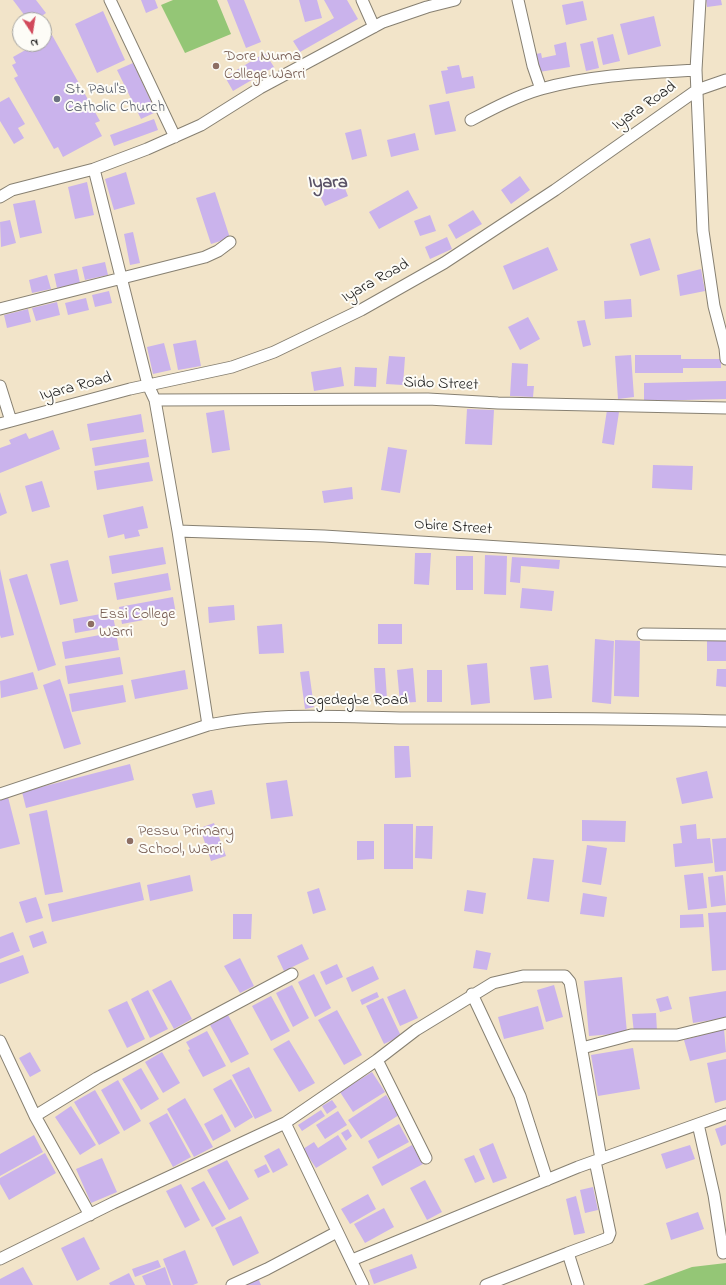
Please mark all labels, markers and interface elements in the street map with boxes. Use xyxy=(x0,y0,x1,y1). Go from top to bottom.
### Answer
north arrow xyxy=(12,12,52,52)
text: N xyxy=(29,34,40,51)
place label: Dore Numa College Warri xyxy=(224,47,305,85)
marker: Dore Numa College Warri xyxy=(211,61,221,71)
street label: Iyara Road xyxy=(609,78,681,136)
place label: St. Paul's Catholic Church xyxy=(65,80,165,118)
marker: St. Paul's Catholic Church xyxy=(52,94,62,104)
district label: Iyara xyxy=(308,173,348,195)
street label: Iyara Road xyxy=(339,256,413,308)
street label: Iyara Road xyxy=(38,369,114,407)
street label: Sido Street xyxy=(403,374,479,396)
street label: Obire Street xyxy=(413,516,493,540)
place label: Essi College Warri xyxy=(99,605,175,643)
marker: Essi College Warri xyxy=(86,619,96,629)
street label: Ogedegbe Road xyxy=(306,691,408,711)
place label: Pessu Primary School, Warri xyxy=(138,822,234,860)
marker: Pessu Primary School, Warri xyxy=(125,836,135,846)

